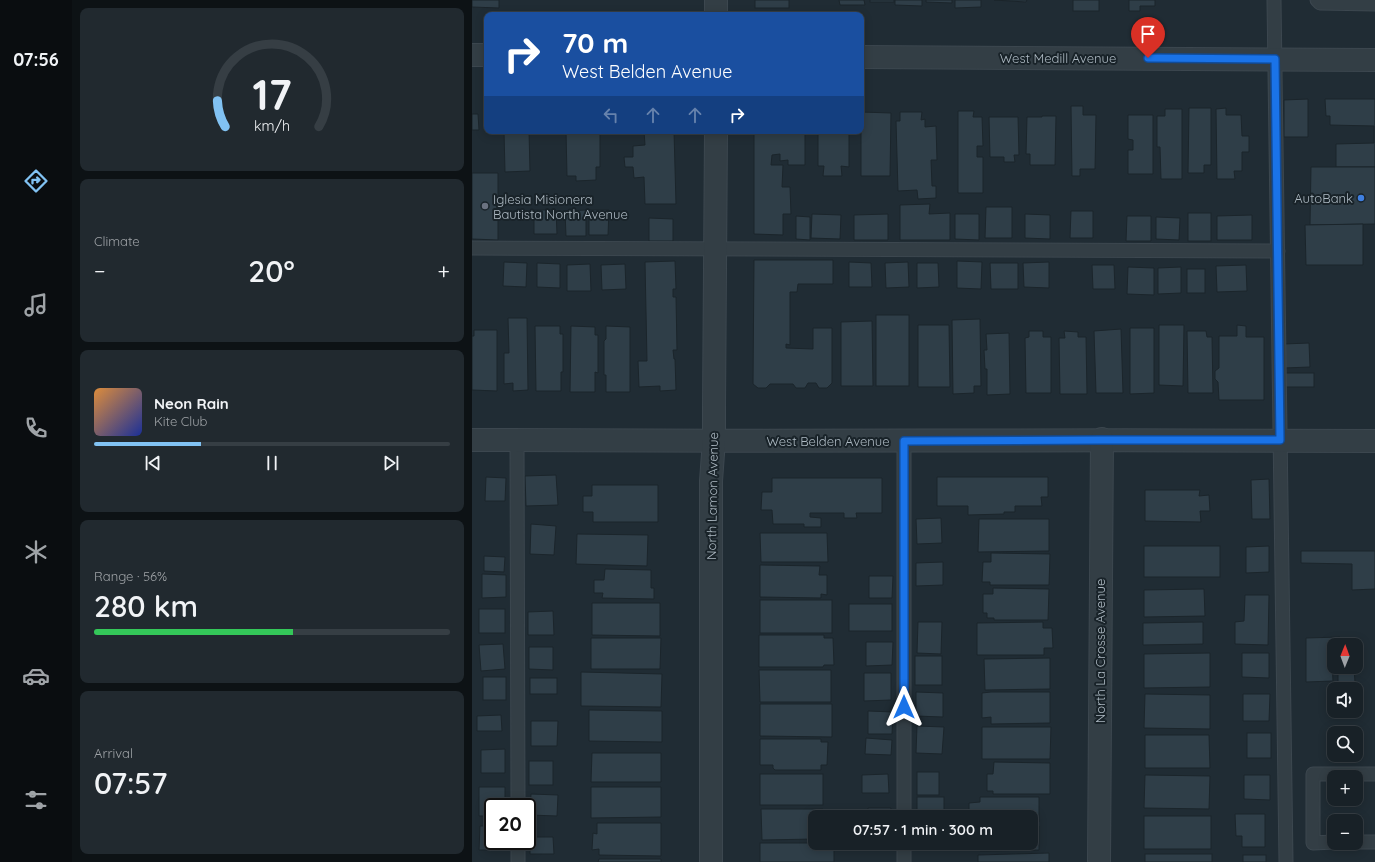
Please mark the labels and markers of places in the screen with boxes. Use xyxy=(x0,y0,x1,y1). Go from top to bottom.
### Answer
pin xyxy=(1131,17,1165,58)
place label: AutoBank xyxy=(1294,190,1353,206)
place label: Iglesia Misionera Bautista North Avenue xyxy=(493,191,628,222)
marker: AutoBank xyxy=(1356,193,1366,203)
marker: Iglesia Misionera Bautista North Avenue xyxy=(480,201,490,211)

